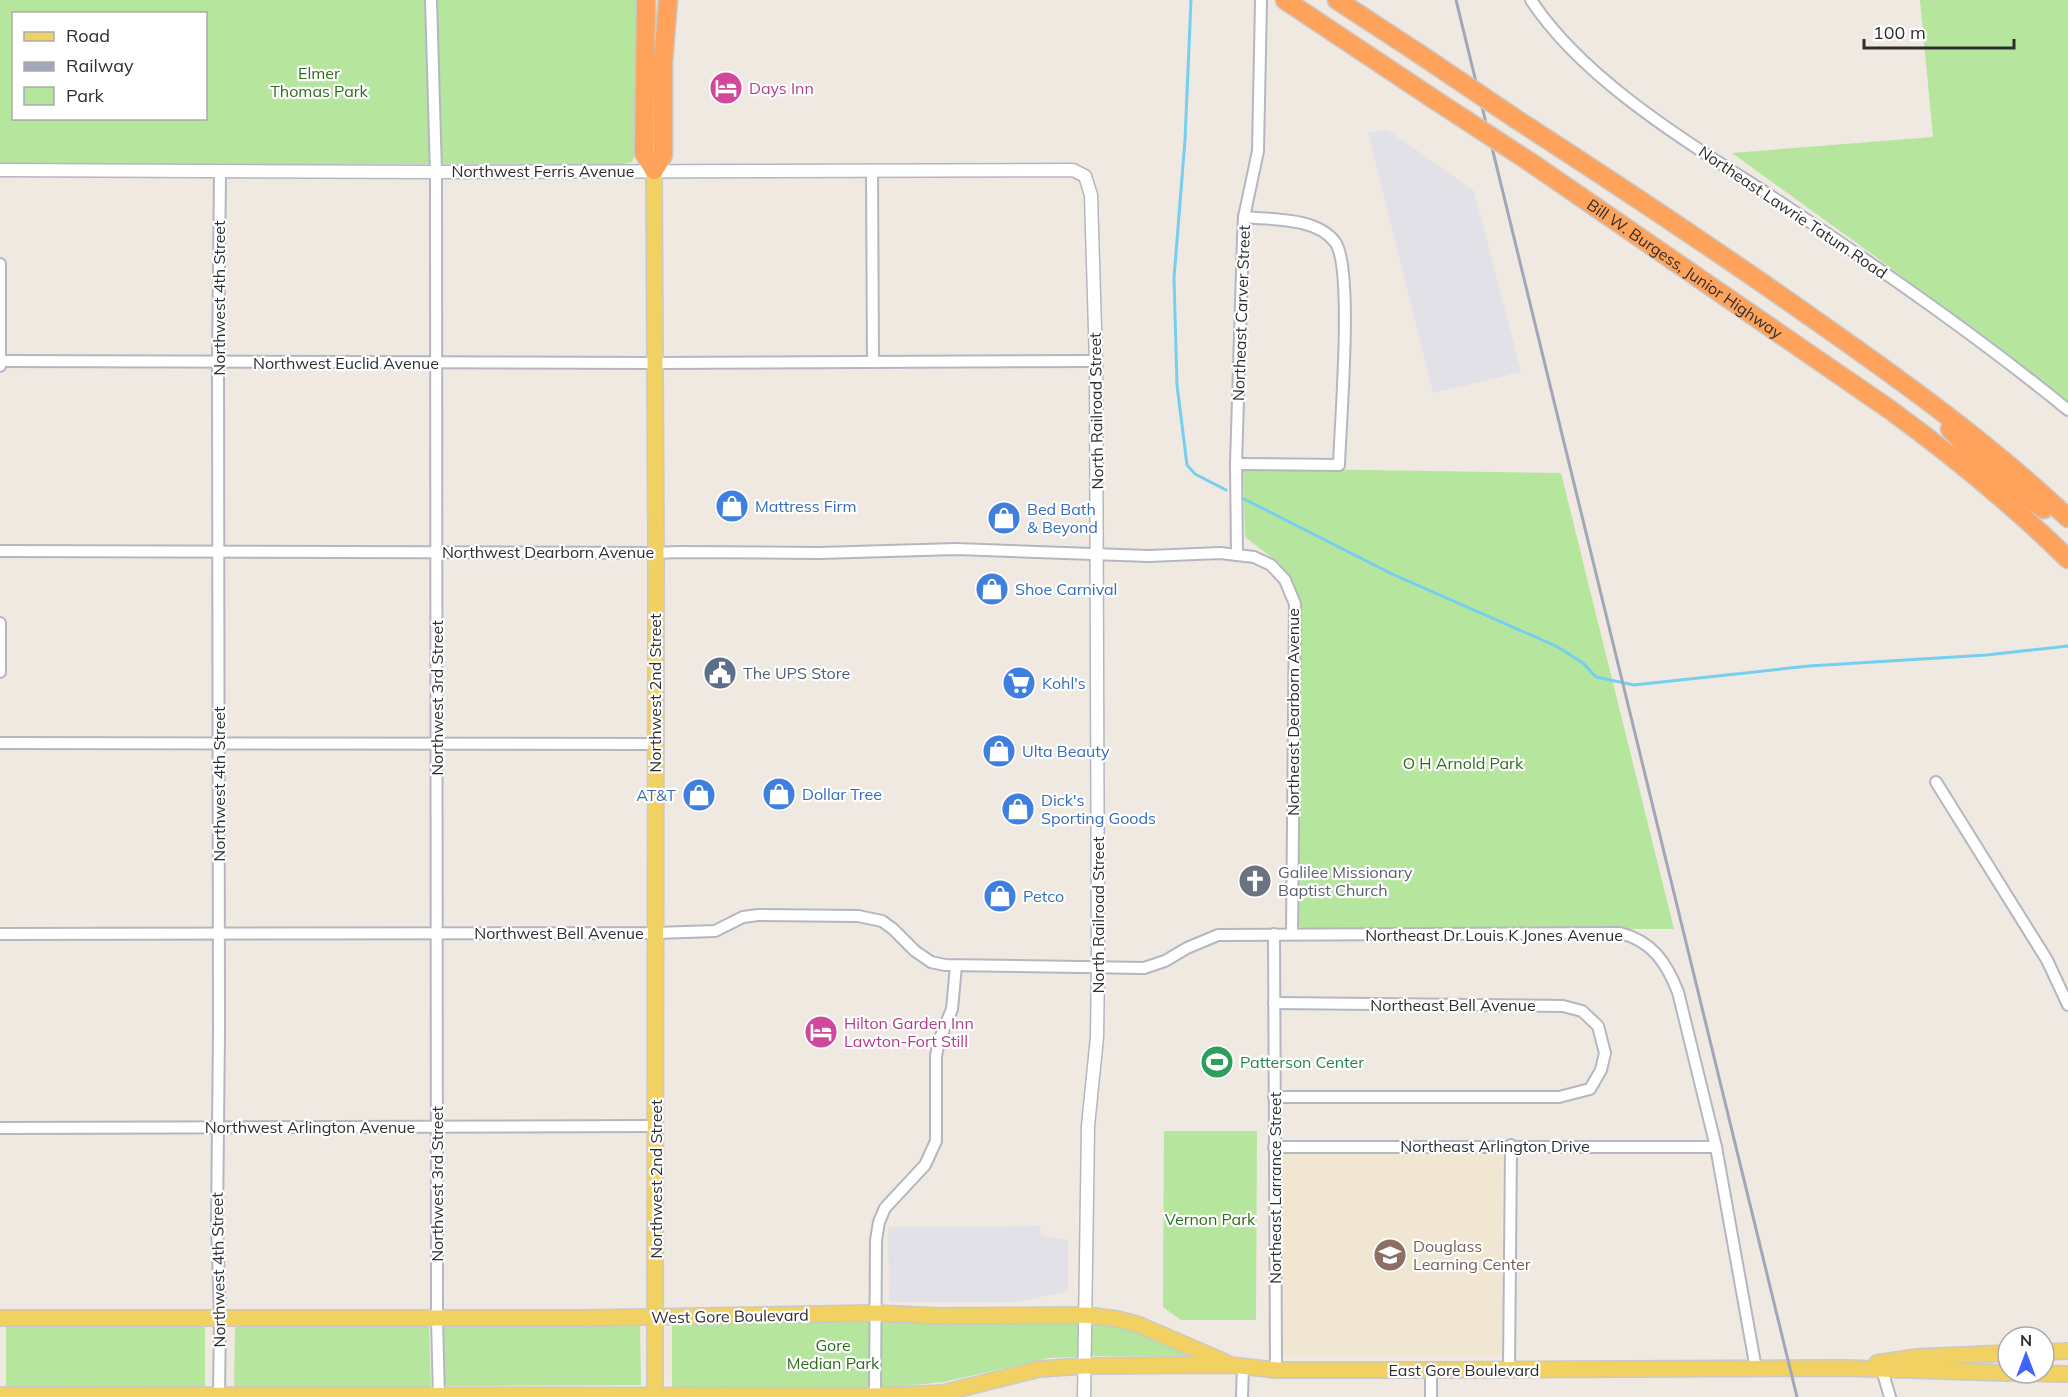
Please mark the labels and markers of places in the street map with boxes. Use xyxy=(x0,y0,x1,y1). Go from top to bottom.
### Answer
hotel icon: Days Inn xyxy=(708,70,744,106)
place label: Days Inn xyxy=(749,78,814,98)
shop icon: Mattress Firm xyxy=(714,488,750,524)
place label: Mattress Firm xyxy=(755,496,856,516)
place label: Bed Bath & Beyond xyxy=(1027,499,1098,537)
shop icon: Bed Bath & Beyond xyxy=(986,500,1022,536)
shop icon: Shoe Carnival xyxy=(974,571,1010,607)
place label: Shoe Carnival xyxy=(1015,579,1117,599)
public building icon: The UPS Store xyxy=(702,655,738,691)
place label: The UPS Store xyxy=(743,663,850,683)
supermarket icon: Kohl's xyxy=(1001,665,1037,701)
place label: Kohl's xyxy=(1042,673,1086,693)
shop icon: Ulta Beauty xyxy=(981,733,1017,769)
place label: Ulta Beauty xyxy=(1022,741,1110,761)
shop icon: Dollar Tree xyxy=(761,776,797,812)
shop icon: AT&T xyxy=(681,777,717,813)
place label: Dollar Tree xyxy=(802,784,882,804)
place label: AT&T xyxy=(636,785,676,805)
place label: Dick's Sporting Goods xyxy=(1041,790,1156,828)
shop icon: Dick's Sporting Goods xyxy=(1000,791,1036,827)
place label: Galilee Missionary Baptist Church xyxy=(1278,862,1413,900)
church icon: Galilee Missionary Baptist Church xyxy=(1237,863,1273,899)
shop icon: Petco xyxy=(982,878,1018,914)
place label: Petco xyxy=(1023,886,1064,906)
place label: Hilton Garden Inn Lawton-Fort Still xyxy=(844,1013,974,1051)
hotel icon: Hilton Garden Inn Lawton-Fort Still xyxy=(803,1014,839,1050)
sports icon: Patterson Center xyxy=(1199,1044,1235,1080)
place label: Patterson Center xyxy=(1240,1052,1364,1072)
place label: Douglass Learning Center xyxy=(1413,1236,1531,1274)
school or university icon: Douglass Learning Center xyxy=(1372,1237,1408,1273)

